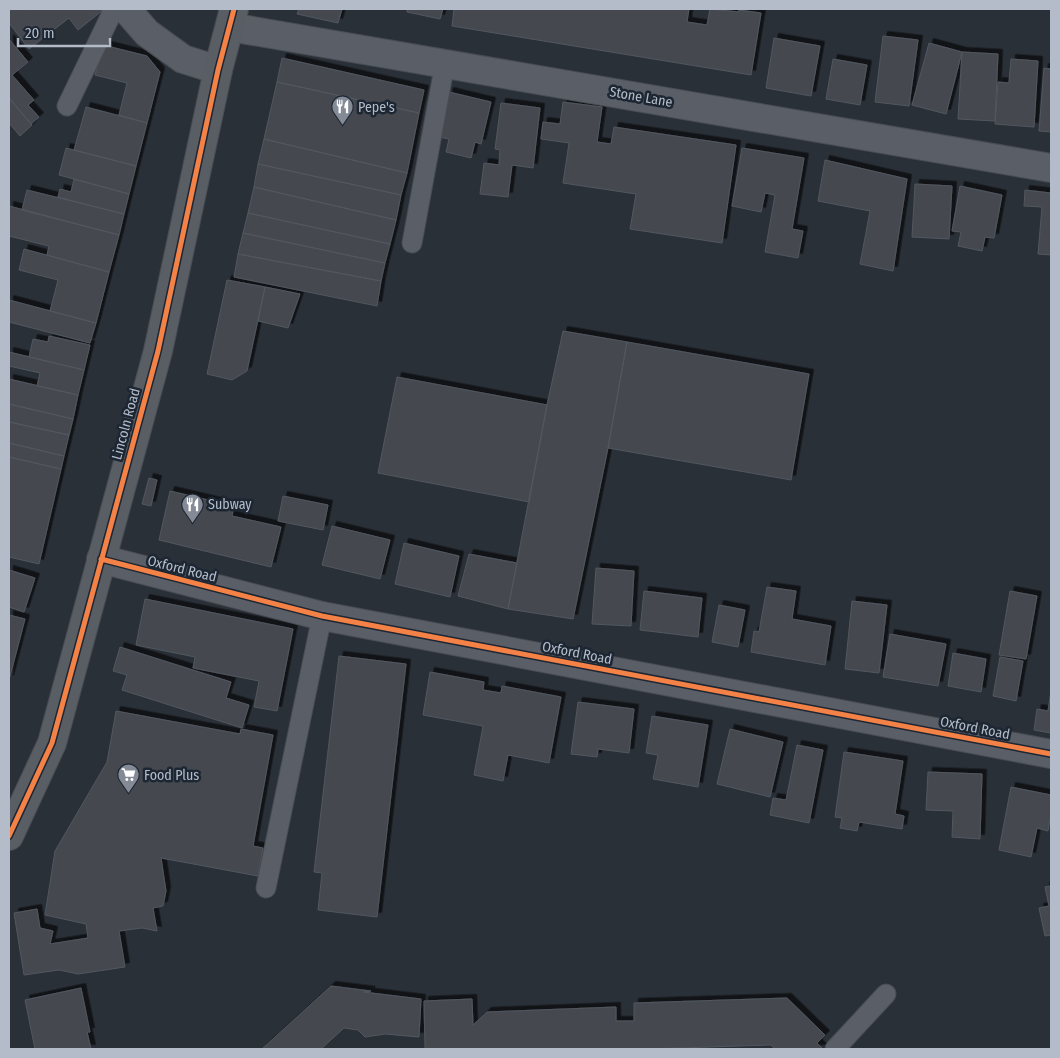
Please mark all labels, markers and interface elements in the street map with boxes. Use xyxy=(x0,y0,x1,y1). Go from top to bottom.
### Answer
scale bar xyxy=(18,15,110,47)
text: 20 m xyxy=(25,24,55,42)
street label: Stone Lane xyxy=(608,83,674,111)
restaurant icon: Pepe's xyxy=(330,95,354,126)
place label: Pepe's xyxy=(358,99,395,116)
street label: Lincoln Road xyxy=(108,386,144,462)
restaurant icon: Subway xyxy=(180,492,204,523)
place label: Subway xyxy=(208,496,252,513)
street label: Oxford Road xyxy=(146,552,218,586)
street label: Oxford Road xyxy=(541,638,613,668)
street label: Oxford Road xyxy=(939,713,1011,743)
supermarket icon: Food Plus xyxy=(116,763,140,794)
place label: Food Plus xyxy=(144,767,199,784)

